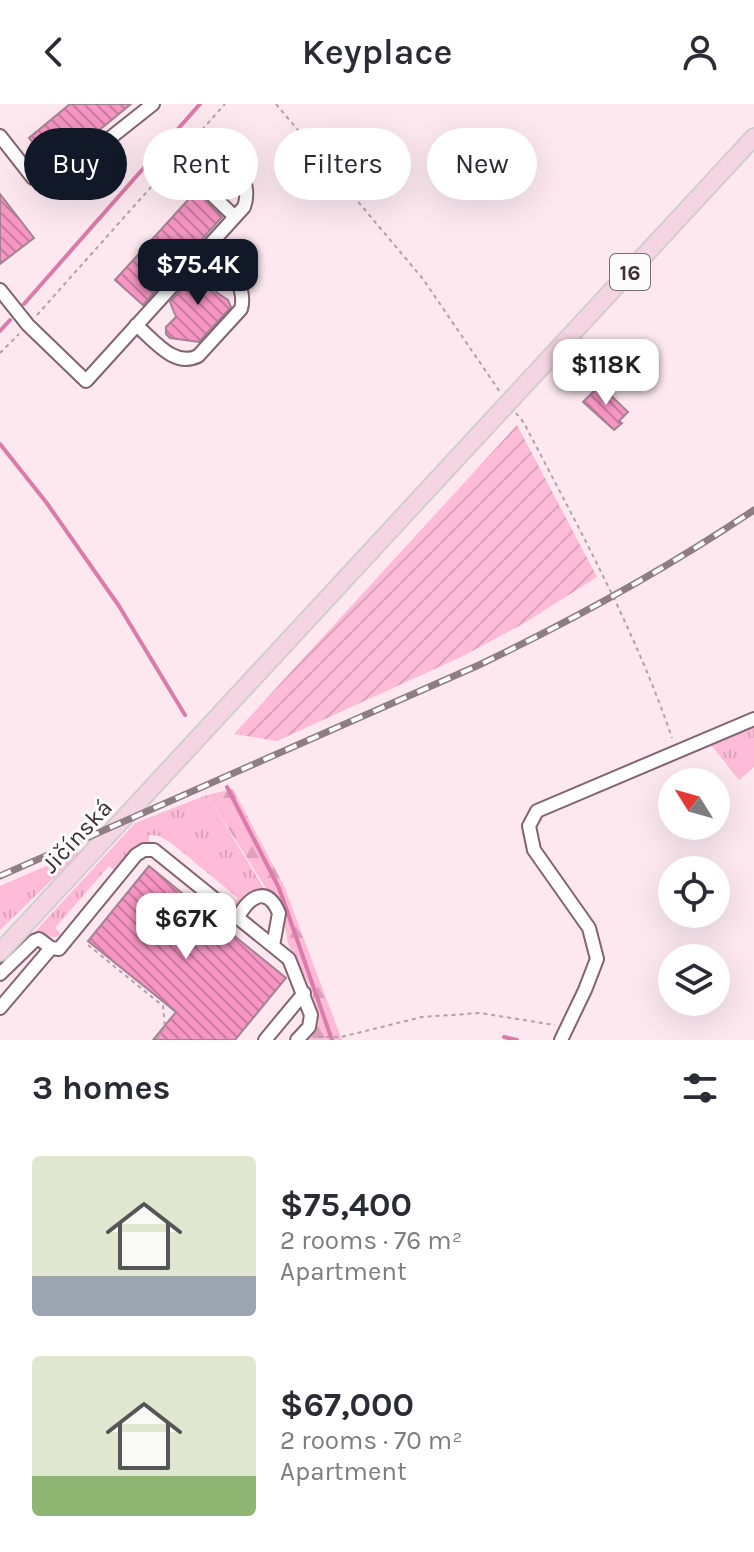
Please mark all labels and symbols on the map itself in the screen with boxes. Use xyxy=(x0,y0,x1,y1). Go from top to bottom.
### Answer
pin: $75.4K xyxy=(133,239,263,307)
road number: 16 xyxy=(610,254,650,290)
pin: $118K xyxy=(550,339,662,407)
north arrow xyxy=(658,768,730,840)
street label: Jičínská xyxy=(36,793,118,879)
pin: $67K xyxy=(139,893,233,961)

